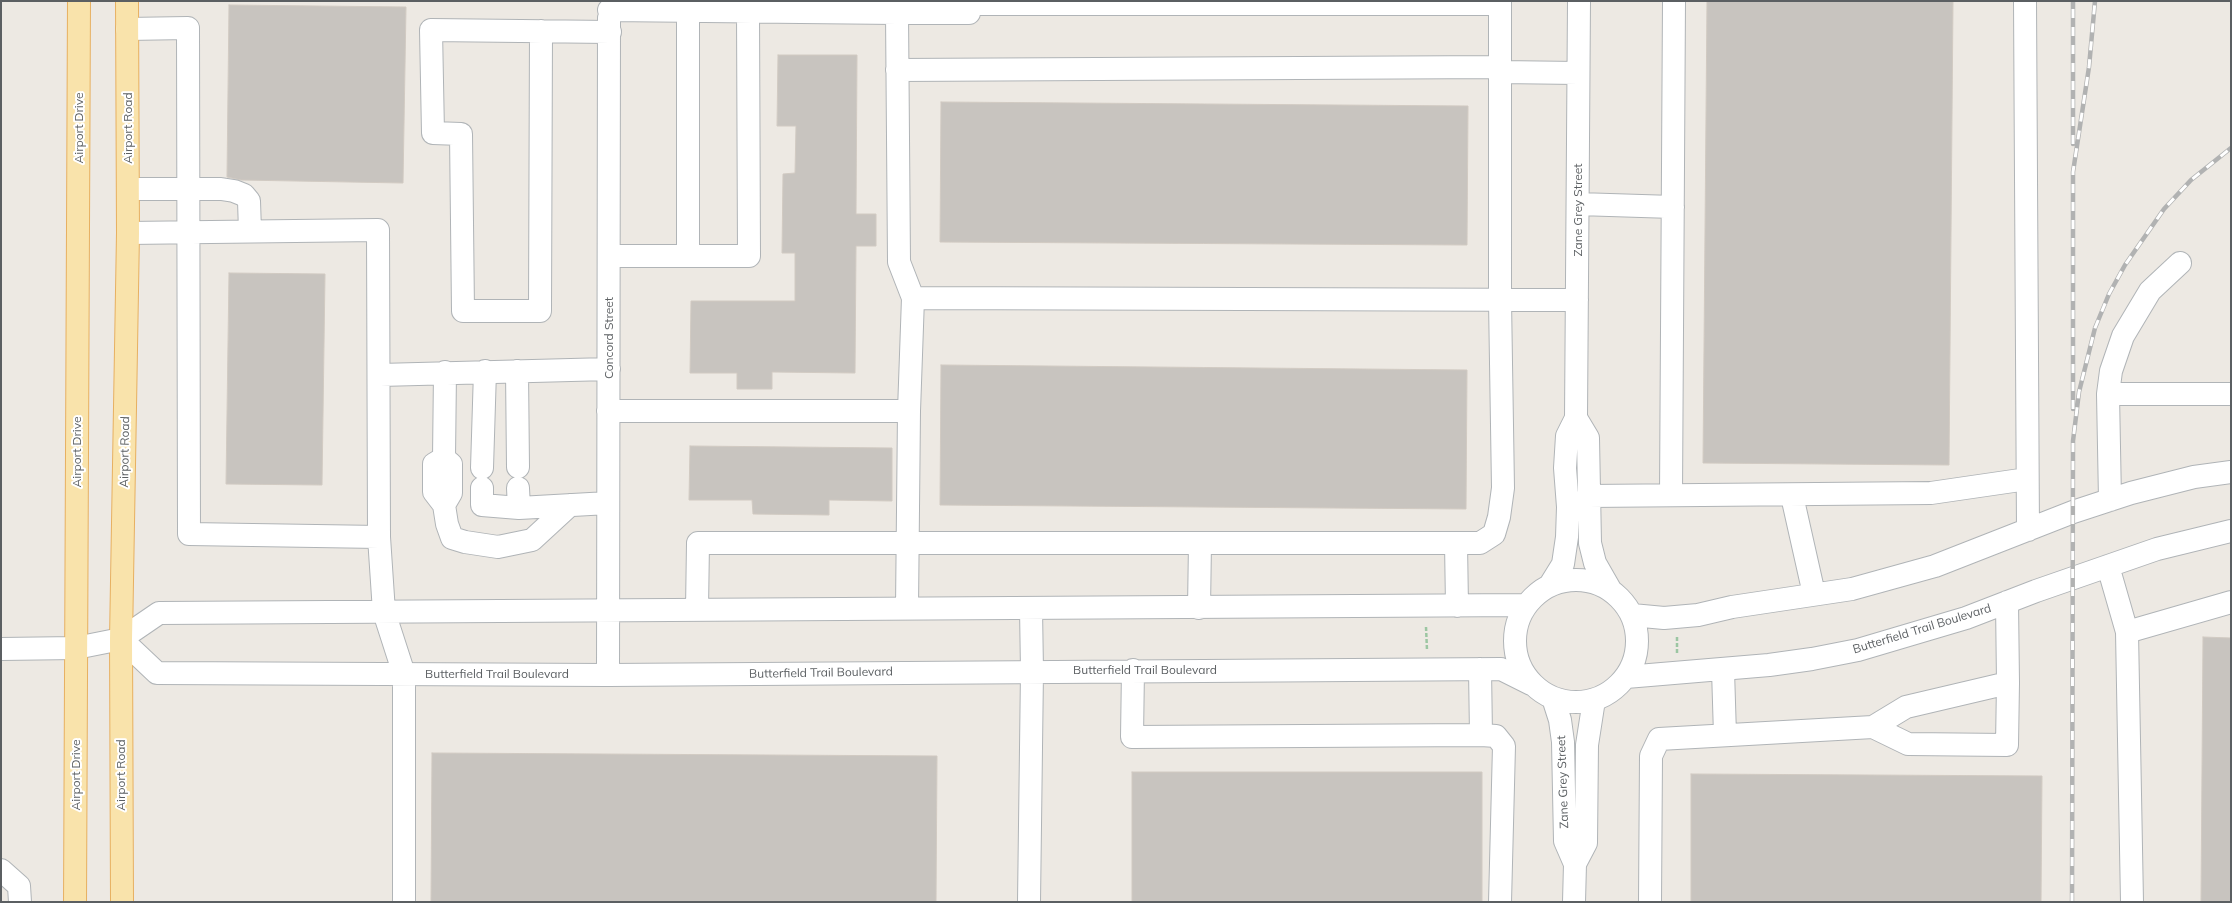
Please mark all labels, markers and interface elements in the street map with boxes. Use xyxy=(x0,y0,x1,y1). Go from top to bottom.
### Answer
street label: Airport Drive xyxy=(72,92,86,164)
street label: Airport Road xyxy=(121,92,135,164)
street label: Zane Grey Street xyxy=(1571,163,1585,257)
street label: Concord Street xyxy=(602,297,616,379)
street label: Airport Drive xyxy=(70,416,84,488)
street label: Airport Road xyxy=(117,416,133,488)
street label: Butterfield Trail Boulevard xyxy=(1851,601,1993,657)
street label: Butterfield Trail Boulevard xyxy=(1073,663,1217,677)
street label: Butterfield Trail Boulevard xyxy=(749,665,893,681)
street label: Butterfield Trail Boulevard xyxy=(425,667,569,681)
street label: Zane Grey Street xyxy=(1554,735,1572,829)
street label: Airport Drive xyxy=(69,739,83,811)
street label: Airport Road xyxy=(114,739,128,811)

